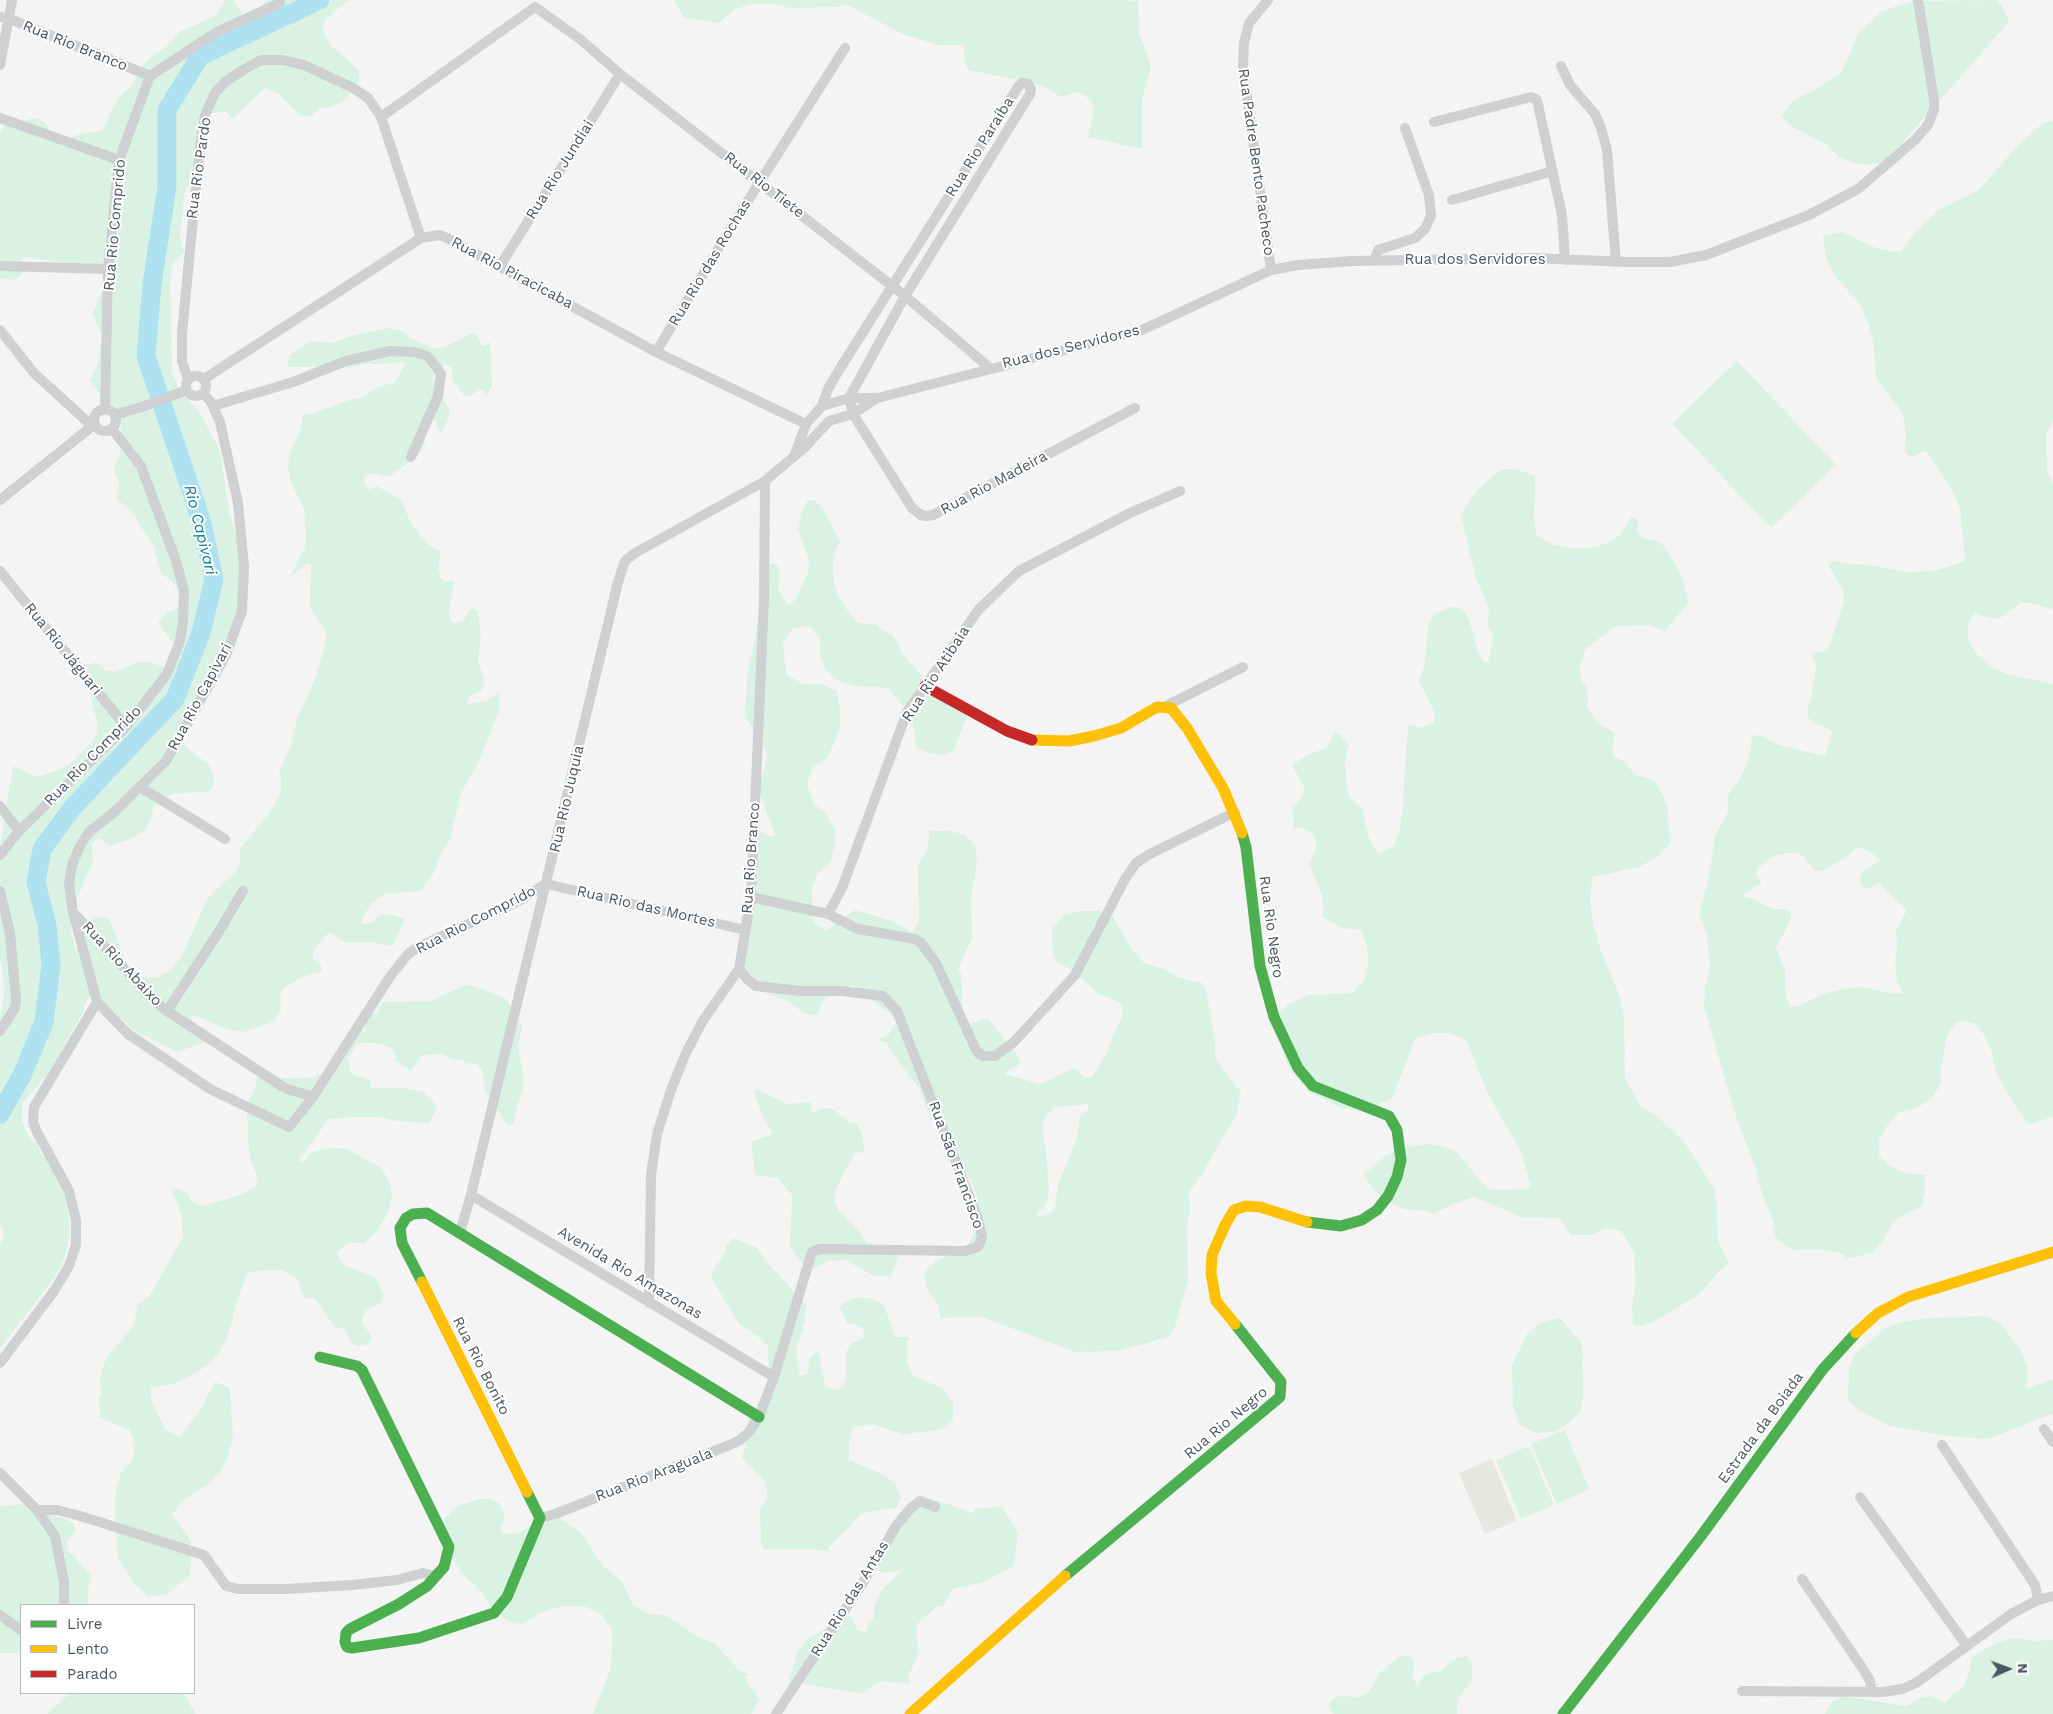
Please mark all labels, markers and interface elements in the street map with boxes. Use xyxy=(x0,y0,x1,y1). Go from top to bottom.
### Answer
street label: Rua Rio Branco xyxy=(20,17,130,75)
street label: Rua Padre Bento Pacheco xyxy=(1234,67,1278,257)
street label: Rua Rio Paraíba xyxy=(942,94,1018,200)
street label: Rua Rio Pardo xyxy=(183,116,215,220)
street label: Rua Rio Jundiai xyxy=(522,117,598,223)
street label: Rua Rio Tiete xyxy=(720,148,808,222)
street label: Rua Rio Comprido xyxy=(100,158,130,292)
street label: Rua Rio das Rochas xyxy=(665,196,755,330)
street label: Rua Rio Piracicaba xyxy=(448,233,576,313)
street label: Rua dos Servidores xyxy=(1404,251,1546,269)
street label: Rua dos Servidores xyxy=(1000,321,1142,373)
street label: Rua Rio Madeira xyxy=(938,447,1050,519)
water label: Rio Capivari xyxy=(180,483,220,577)
street label: Rua Rio Jáguari xyxy=(20,599,106,699)
street label: Rua Rio Atibaia xyxy=(898,623,974,725)
street label: Rua Rio Capivari xyxy=(164,640,236,754)
street label: Rua Rio Comprido xyxy=(41,702,145,810)
street label: Rua Rio Juquia xyxy=(546,744,588,854)
street label: Rua Rio Branco xyxy=(738,802,764,914)
street label: Rua Rio Negro xyxy=(1255,875,1287,979)
street label: Rua Rio Comprido xyxy=(413,882,539,958)
street label: Rua Rio das Mortes xyxy=(575,882,717,932)
street label: Rua Rio Abaixo xyxy=(78,918,166,1010)
street label: Rua São Francisco xyxy=(925,1099,987,1231)
street label: Avenida Rio Amazonas xyxy=(554,1223,706,1323)
street label: Rua Rio Bonito xyxy=(448,1314,514,1418)
street label: Estrada da Boiada xyxy=(1715,1369,1807,1487)
street label: Rua Rio Negro xyxy=(1181,1383,1271,1463)
street label: Rua Rio Araguala xyxy=(593,1444,715,1506)
street label: Rua Rio das Antas xyxy=(807,1538,893,1660)
legend xyxy=(20,1604,195,1694)
text: Livre xyxy=(67,1615,102,1633)
text: Lento xyxy=(67,1640,109,1658)
north arrow xyxy=(1983,1644,2033,1694)
text: N xyxy=(2015,1663,2031,1674)
text: Parado xyxy=(67,1665,117,1683)

